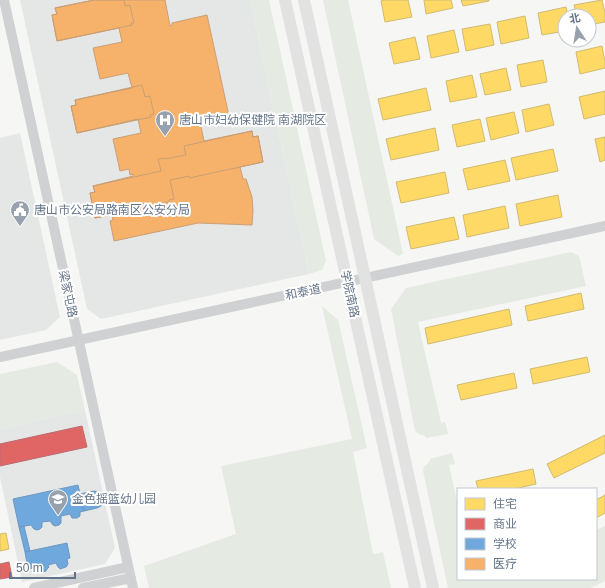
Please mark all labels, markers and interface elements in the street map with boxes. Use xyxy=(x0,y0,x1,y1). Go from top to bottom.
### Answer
north arrow xyxy=(557,8,597,48)
text: 北 xyxy=(568,11,582,25)
hospital icon: 唐山市妇幼保健院 南湖院区 xyxy=(154,109,176,137)
place label: 唐山市妇幼保健院 南湖院区 xyxy=(179,113,326,127)
public building icon: 唐山市公安局路南区公安分局 xyxy=(9,199,31,227)
place label: 唐山市公安局路南区公安分局 xyxy=(34,203,190,217)
street label: 梁家屯路 xyxy=(56,269,80,319)
street label: 学院南路 xyxy=(338,269,362,319)
street label: 和泰道 xyxy=(284,281,322,303)
school or university icon: 金色摇篮幼儿园 xyxy=(47,488,69,516)
legend xyxy=(457,488,597,580)
place label: 金色摇篮幼儿园 xyxy=(72,492,156,506)
text: 住宅 xyxy=(493,497,517,511)
text: 商业 xyxy=(493,517,517,531)
text: 学校 xyxy=(493,537,517,551)
scale bar xyxy=(10,554,75,580)
text: 医疗 xyxy=(493,557,517,571)
text: 50 m xyxy=(16,561,43,575)

